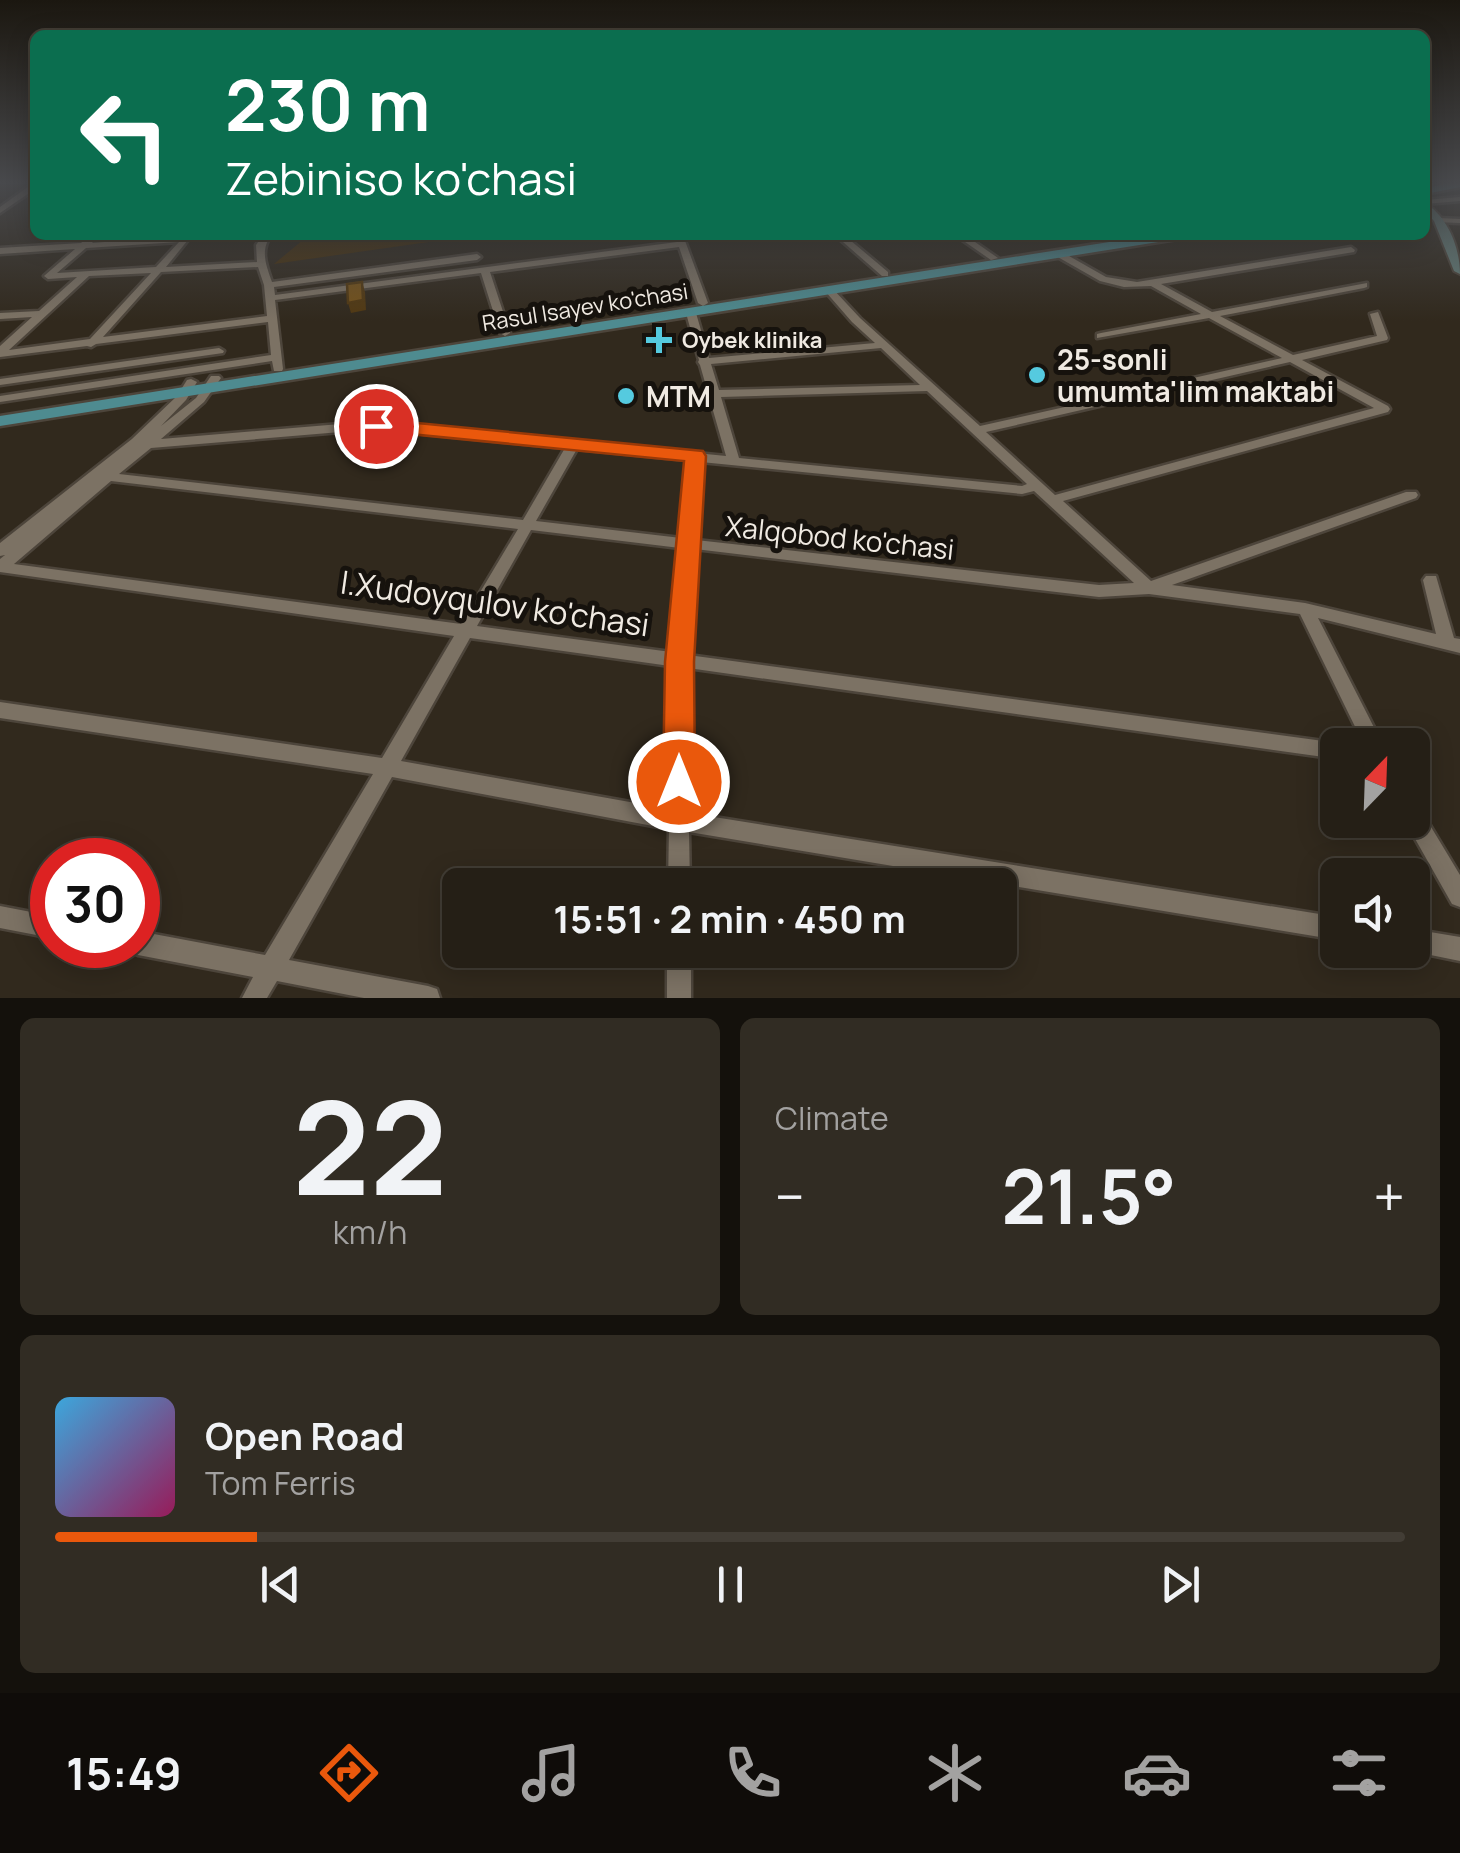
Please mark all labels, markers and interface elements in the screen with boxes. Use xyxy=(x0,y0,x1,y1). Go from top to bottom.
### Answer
text: 230 m xyxy=(225,56,430,152)
icon: left xyxy=(60,70,190,200)
text: Zebiniso ko'chasi xyxy=(225,147,577,209)
street label: Rasul Isayev ko'chasi xyxy=(480,276,690,338)
place label: Oybek klinika xyxy=(682,325,822,355)
marker: Oybek klinika xyxy=(646,327,672,353)
place label: 25-sonli umumta'lim maktabi xyxy=(1057,340,1334,410)
marker: 25-sonli umumta'lim maktabi xyxy=(1026,364,1048,386)
place label: MTM xyxy=(646,377,711,415)
pin xyxy=(334,384,419,469)
marker: MTM xyxy=(615,385,637,407)
icon: arrive xyxy=(349,399,404,454)
street label: Xalqobod ko'chasi xyxy=(724,506,956,568)
street label: I.Xudoyqulov ko'chasi xyxy=(338,560,652,646)
north arrow xyxy=(1320,728,1430,838)
map controls xyxy=(1320,728,1430,968)
position arrow xyxy=(627,730,731,834)
speed limit sign: 30 xyxy=(30,838,160,968)
button: sound xyxy=(1320,858,1430,968)
text: 15:51 · 2 min · 450 m xyxy=(553,892,906,944)
text: 22 xyxy=(293,1056,447,1234)
text: Climate xyxy=(775,1096,889,1140)
text: 21.5° xyxy=(1002,1144,1176,1247)
text: − xyxy=(775,1158,805,1234)
text: + xyxy=(1373,1158,1405,1234)
text: km/h xyxy=(333,1210,407,1254)
text: Open Road xyxy=(205,1409,404,1461)
text: Tom Ferris xyxy=(205,1461,356,1505)
icon: previous xyxy=(253,1557,308,1612)
icon: pause xyxy=(703,1557,758,1612)
icon: next xyxy=(1153,1557,1208,1612)
icon: directions xyxy=(314,1738,384,1808)
icon: music xyxy=(516,1738,586,1808)
icon: phone xyxy=(718,1738,788,1808)
icon: climate xyxy=(920,1738,990,1808)
icon: car xyxy=(1122,1738,1192,1808)
icon: filters xyxy=(1324,1738,1394,1808)
text: 15:49 xyxy=(66,1742,182,1804)

